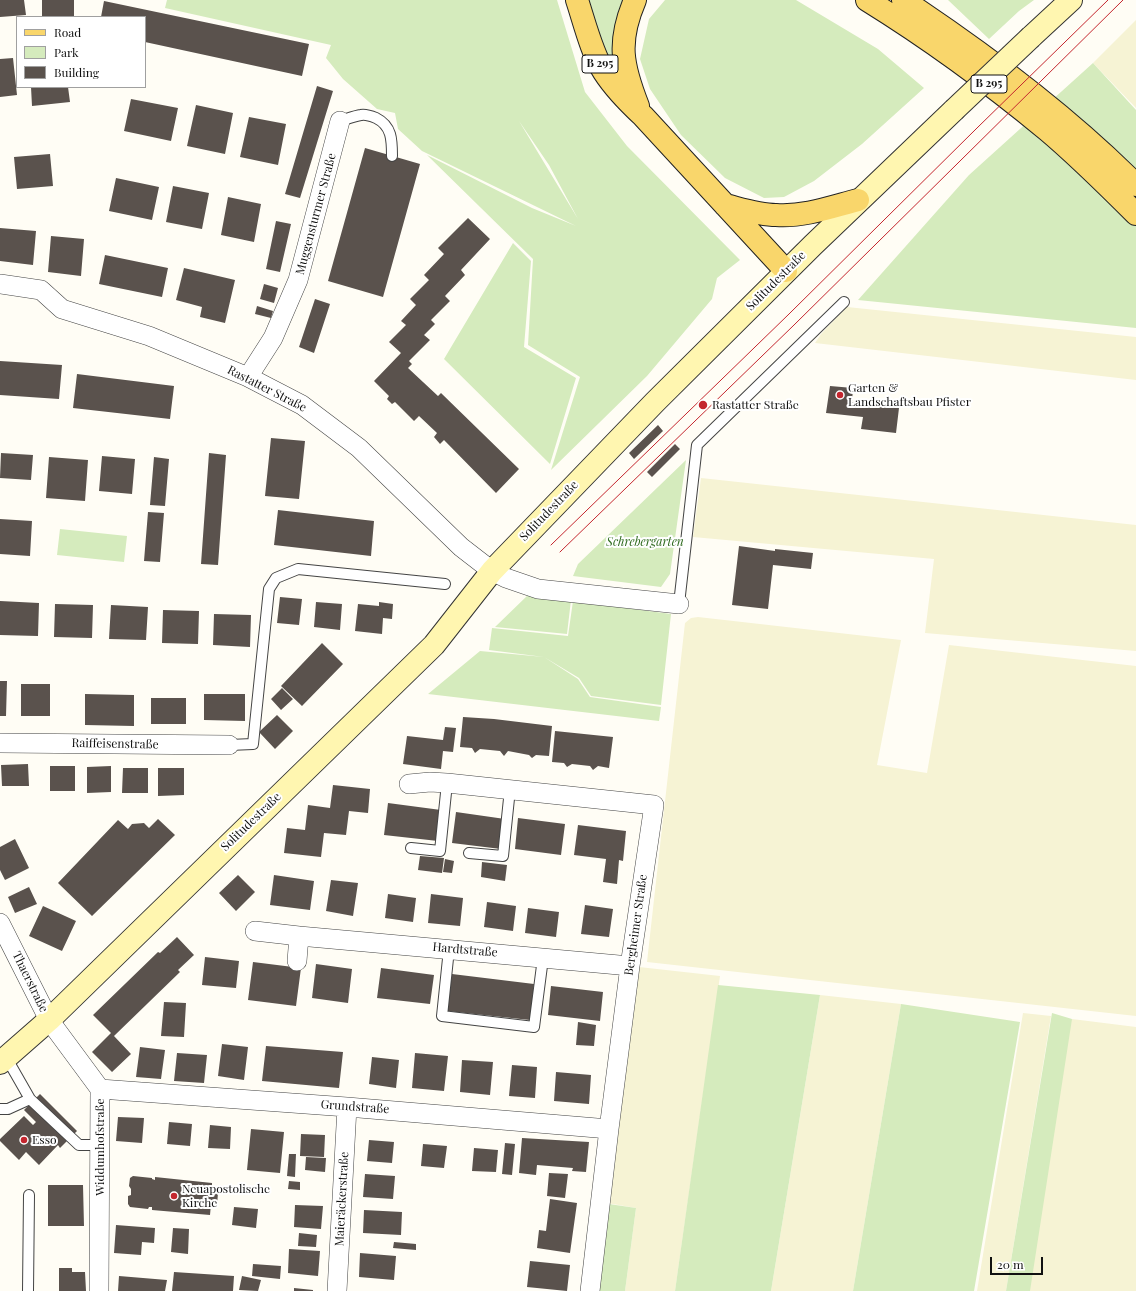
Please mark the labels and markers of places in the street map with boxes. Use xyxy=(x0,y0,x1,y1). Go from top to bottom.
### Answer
place label: Garten & Landschaftsbau Pfister xyxy=(848,381,971,409)
marker: Garten & Landschaftsbau Pfister xyxy=(835,390,845,400)
place label: Rastatter Straße xyxy=(712,398,799,412)
marker: Rastatter Straße xyxy=(697,399,709,411)
place label: Esso xyxy=(32,1133,57,1147)
marker: Esso xyxy=(19,1135,29,1145)
place label: Neuapostolische Kirche xyxy=(182,1182,270,1210)
marker: Neuapostolische Kirche xyxy=(169,1191,179,1201)

